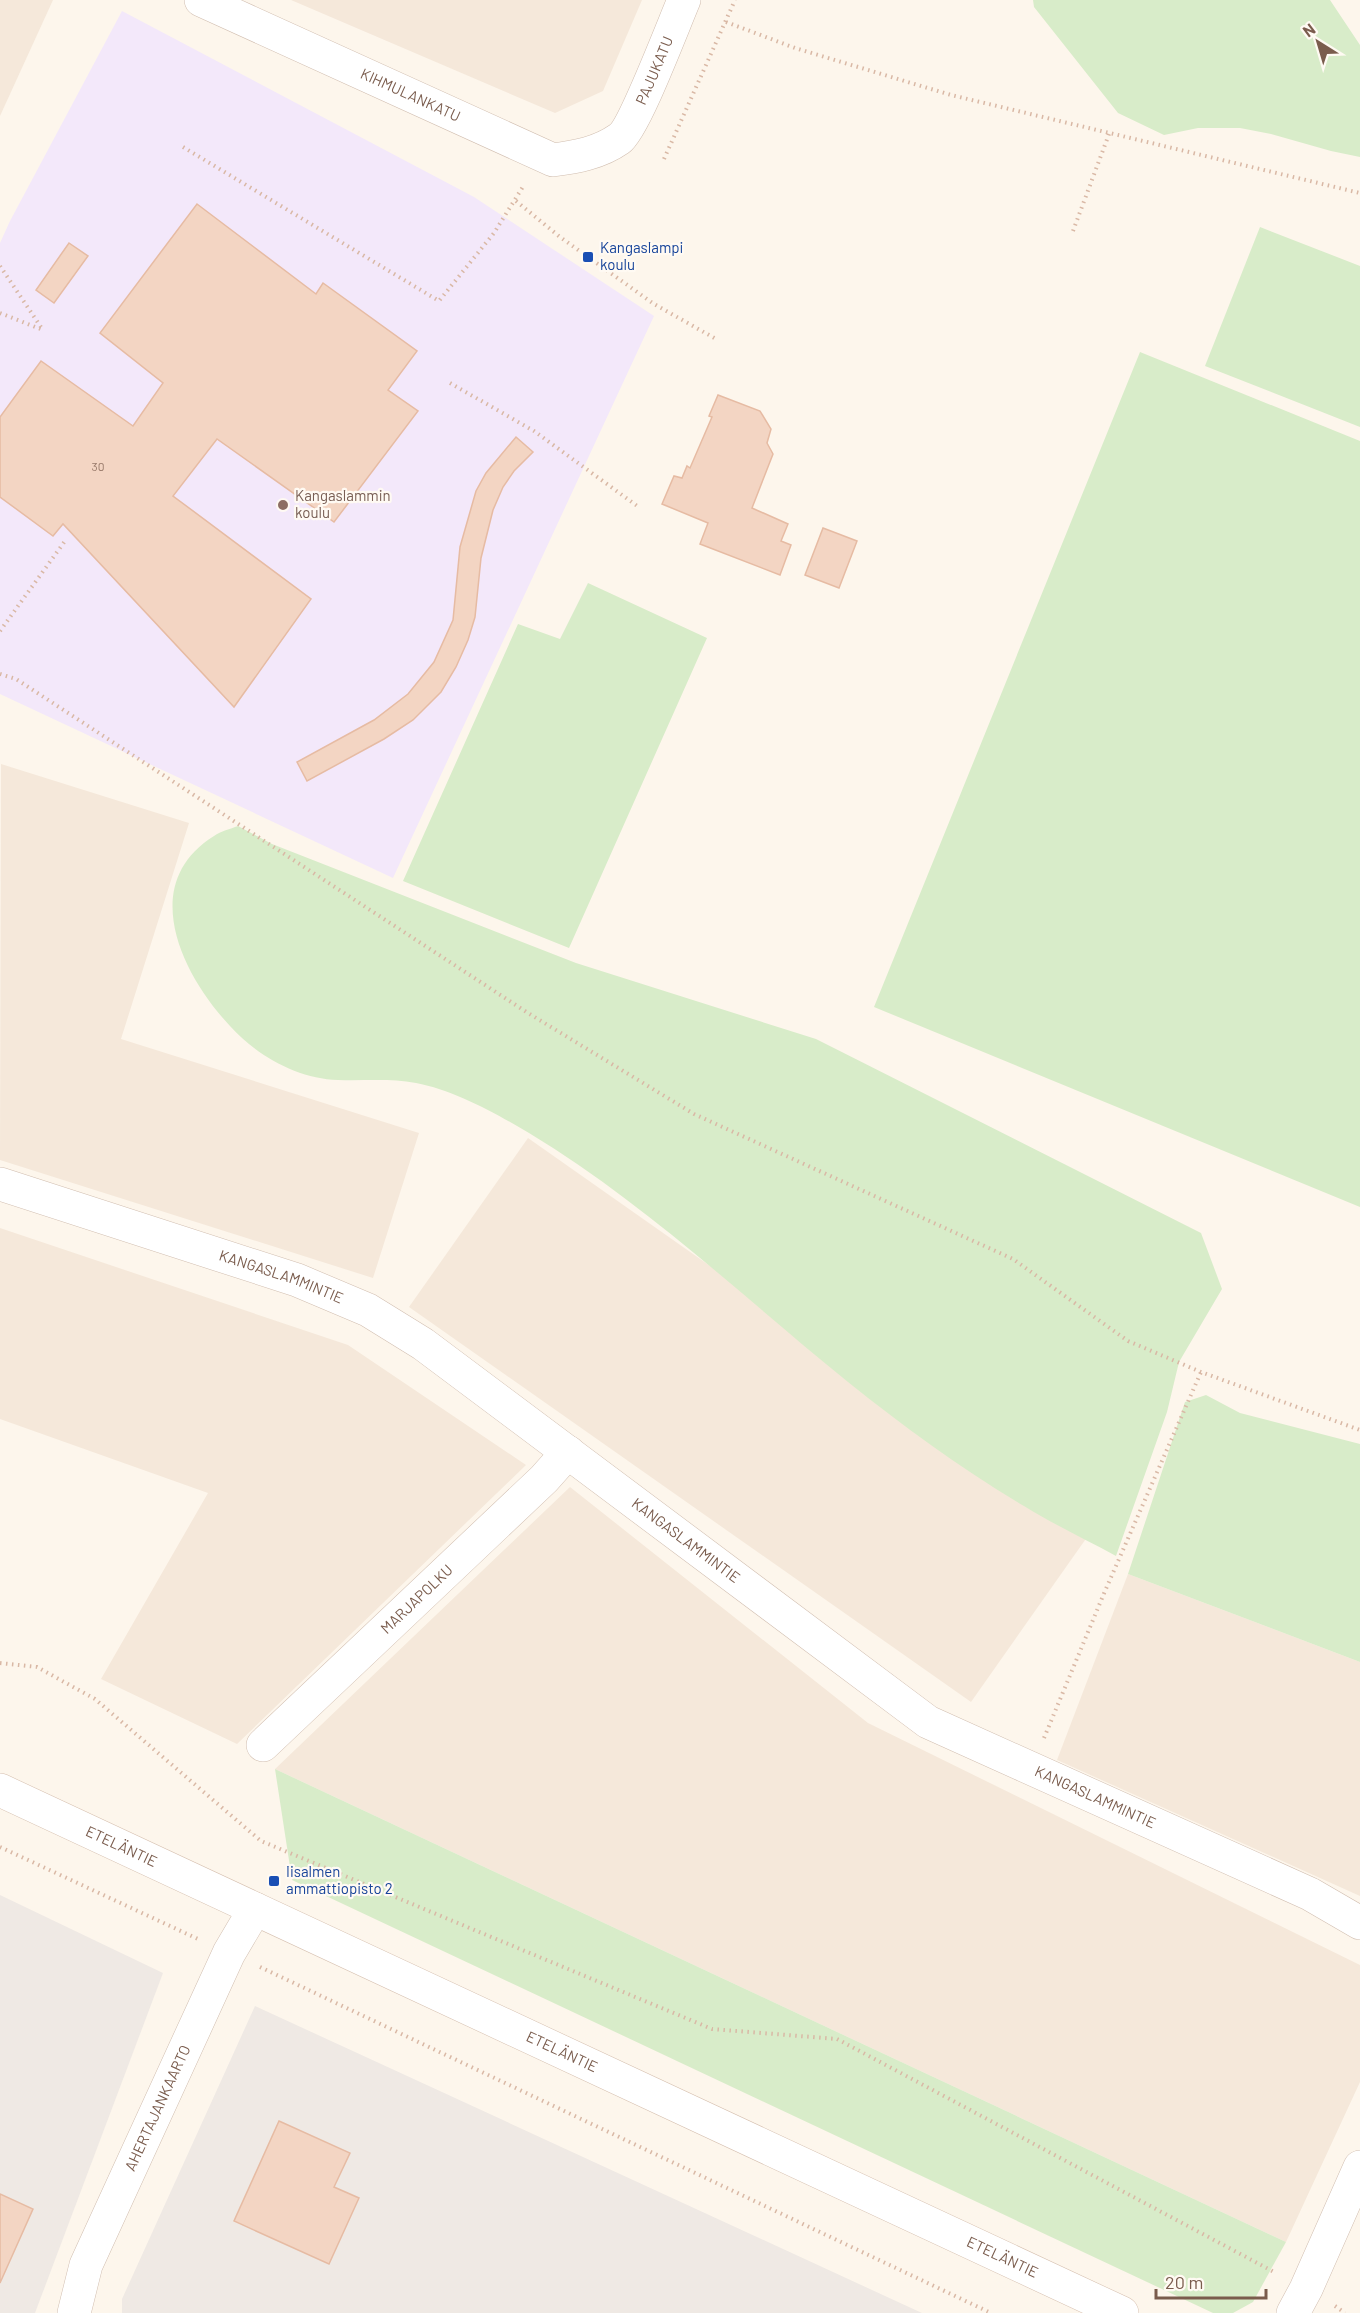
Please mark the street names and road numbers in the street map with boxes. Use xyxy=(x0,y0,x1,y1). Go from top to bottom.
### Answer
street label: PAJUKATU xyxy=(631,33,676,107)
street label: KIHMULANKATU xyxy=(358,64,464,125)
street label: KANGASLAMMINTIE xyxy=(217,1245,346,1307)
street label: KANGASLAMMINTIE xyxy=(629,1493,744,1586)
street label: MARJAPOLKU xyxy=(377,1560,456,1637)
street label: KANGASLAMMINTIE xyxy=(1032,1761,1159,1831)
street label: ETELÄNTIE xyxy=(83,1821,160,1870)
street label: ETELÄNTIE xyxy=(524,2027,601,2075)
street label: AHERTAJANKAARTO xyxy=(120,2042,194,2173)
street label: ETELÄNTIE xyxy=(964,2232,1041,2281)

